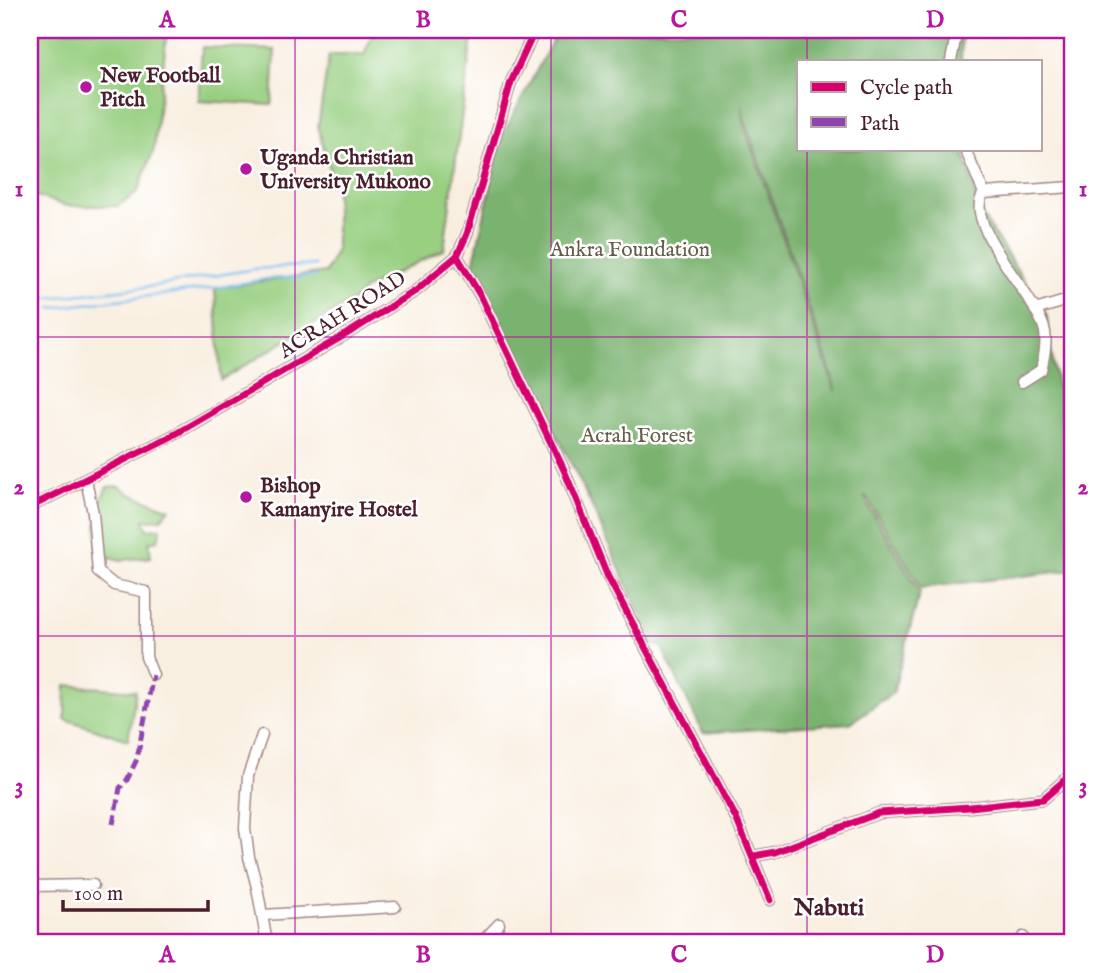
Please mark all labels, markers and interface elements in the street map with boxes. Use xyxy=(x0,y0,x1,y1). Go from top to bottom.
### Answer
text: A xyxy=(158,6,176,35)
text: B xyxy=(415,6,431,35)
text: C xyxy=(671,6,688,35)
text: D xyxy=(926,6,944,35)
legend xyxy=(797,60,1042,150)
place label: New Football Pitch xyxy=(99,63,222,114)
text: Cycle path xyxy=(860,75,953,102)
marker: New Football Pitch xyxy=(78,79,94,95)
text: Path xyxy=(860,111,899,138)
place label: Uganda Christian University Mukono xyxy=(259,145,431,196)
marker: Uganda Christian University Mukono xyxy=(238,161,254,177)
text: 1 xyxy=(15,175,23,204)
text: 1 xyxy=(1079,175,1087,204)
park label: Ankra Foundation xyxy=(549,237,710,264)
street label: ACRAH ROAD xyxy=(273,265,411,366)
park label: Acrah Forest xyxy=(580,423,693,450)
text: 2 xyxy=(14,473,25,502)
place label: Bishop Kamanyire Hostel xyxy=(260,473,419,524)
text: 2 xyxy=(1078,473,1089,502)
marker: Bishop Kamanyire Hostel xyxy=(238,489,254,505)
text: 3 xyxy=(15,772,23,801)
text: 3 xyxy=(1079,772,1087,801)
scale bar xyxy=(63,868,208,912)
text: 100 m xyxy=(74,881,123,908)
district label: Nabuti xyxy=(793,893,865,924)
text: A xyxy=(158,941,176,970)
text: B xyxy=(415,941,431,970)
text: C xyxy=(671,941,688,970)
text: D xyxy=(926,941,944,970)

